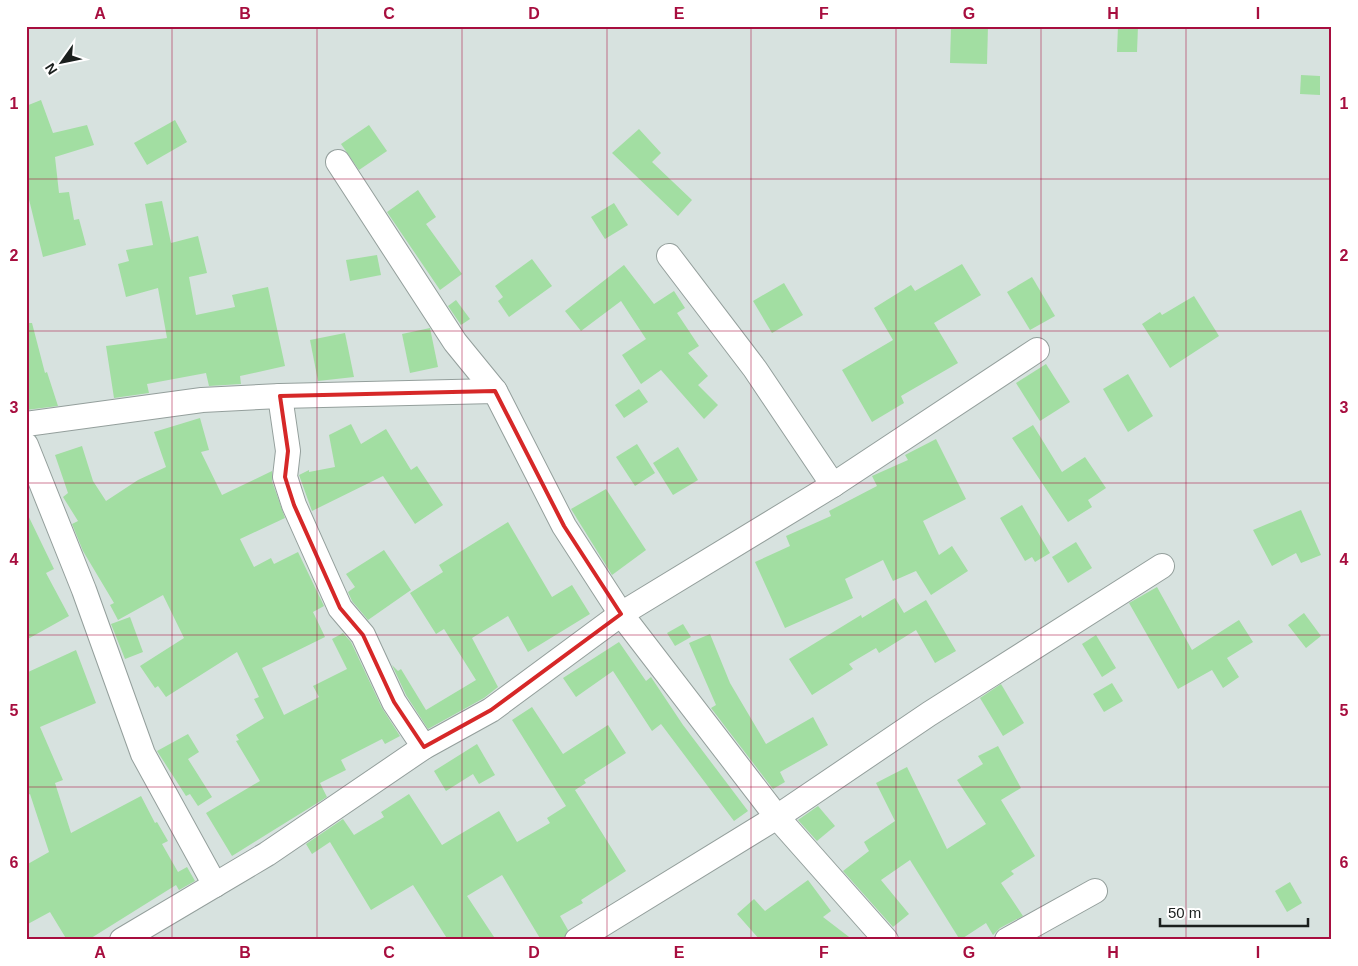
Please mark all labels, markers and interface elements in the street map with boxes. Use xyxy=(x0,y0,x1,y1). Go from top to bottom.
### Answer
text: A xyxy=(94,5,106,22)
text: B xyxy=(239,5,251,22)
text: C xyxy=(383,5,395,22)
text: D xyxy=(528,5,540,22)
text: E xyxy=(674,5,685,22)
text: F xyxy=(819,5,829,22)
text: G xyxy=(963,5,975,22)
text: H xyxy=(1107,5,1119,22)
text: I xyxy=(1256,5,1260,22)
north arrow xyxy=(38,38,88,88)
text: N xyxy=(42,60,61,78)
text: 1 xyxy=(10,95,19,112)
text: 1 xyxy=(1340,95,1349,112)
text: 2 xyxy=(10,247,19,264)
text: 2 xyxy=(1340,247,1349,264)
text: 3 xyxy=(10,399,19,416)
text: 3 xyxy=(1340,399,1349,416)
text: 4 xyxy=(10,551,19,568)
text: 4 xyxy=(1340,551,1349,568)
text: 5 xyxy=(10,702,19,719)
text: 5 xyxy=(1340,702,1349,719)
text: 6 xyxy=(10,854,19,871)
text: 6 xyxy=(1340,854,1349,871)
scale bar xyxy=(1160,896,1308,928)
text: 50 m xyxy=(1168,904,1201,921)
text: A xyxy=(94,944,106,961)
text: B xyxy=(239,944,251,961)
text: C xyxy=(383,944,395,961)
text: D xyxy=(528,944,540,961)
text: E xyxy=(674,944,685,961)
text: F xyxy=(819,944,829,961)
text: G xyxy=(963,944,975,961)
text: H xyxy=(1107,944,1119,961)
text: I xyxy=(1256,944,1260,961)

